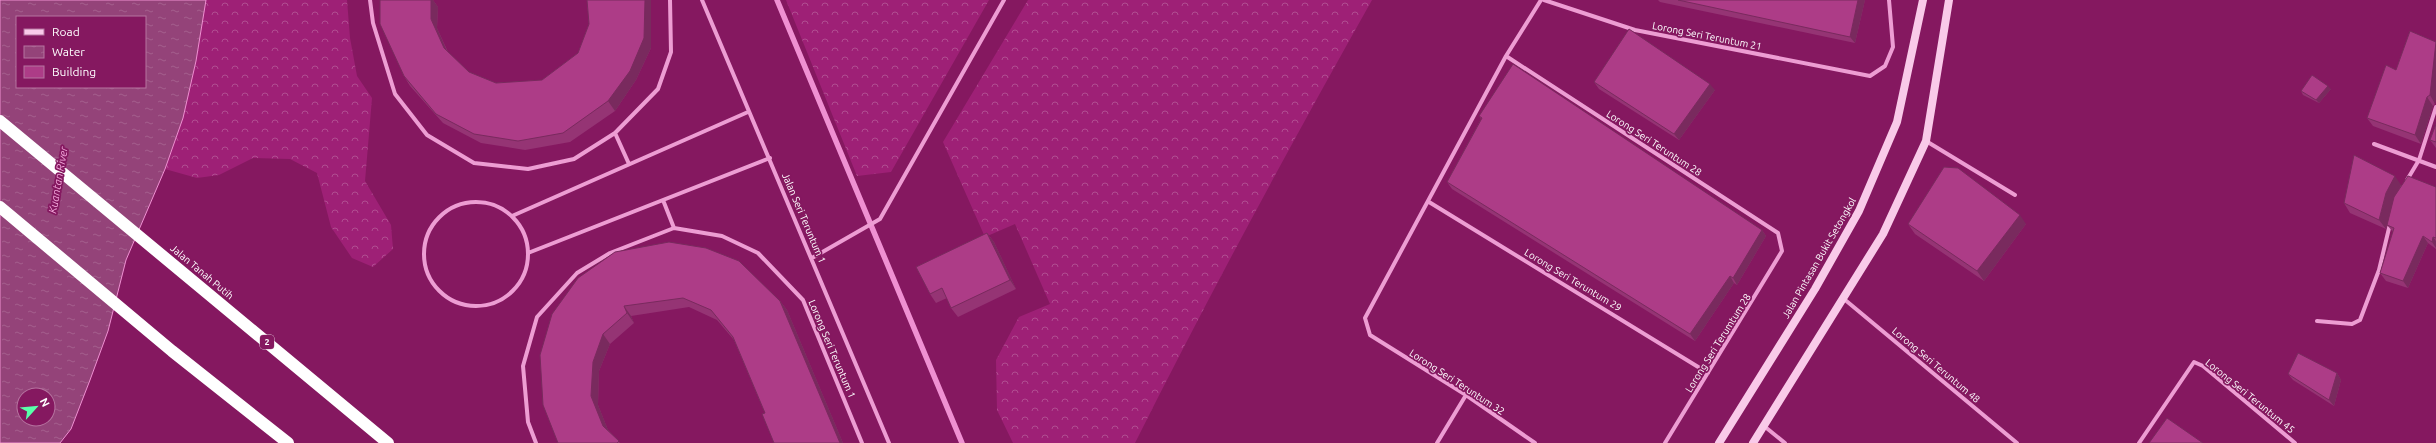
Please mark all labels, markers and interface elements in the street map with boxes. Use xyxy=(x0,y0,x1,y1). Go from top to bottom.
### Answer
legend xyxy=(16,16,146,88)
street label: Lorong Seri Teruntum 21 xyxy=(1651,20,1763,52)
text: Road xyxy=(52,25,80,38)
text: Water xyxy=(52,45,85,58)
text: Building xyxy=(52,65,96,78)
street label: Lorong Seri Teruntum 28 xyxy=(1604,108,1704,178)
water label: Kuantan River xyxy=(46,145,70,214)
street label: Jalan Seri Teruntum 1 xyxy=(780,171,828,265)
street label: Jalan Pintasan Bukit Setongkol xyxy=(1780,195,1858,320)
street label: Jalan Tanah Putih xyxy=(168,242,236,302)
street label: Lorong Seri Teruntum 29 xyxy=(1522,247,1624,313)
street label: Lorong Seri Terumtum 28 xyxy=(1683,291,1753,394)
street label: Lorong Seri Teruntum 1 xyxy=(806,298,858,400)
street label: Lorong Seri Teruntum 48 xyxy=(1890,325,1982,405)
road number: 2 xyxy=(260,335,274,349)
street label: Lorong Seri Teruntum 32 xyxy=(1407,347,1507,417)
street label: Lorong Seri Teruntum 45 xyxy=(2203,357,2297,435)
north arrow xyxy=(16,387,56,427)
text: N xyxy=(38,396,52,409)

